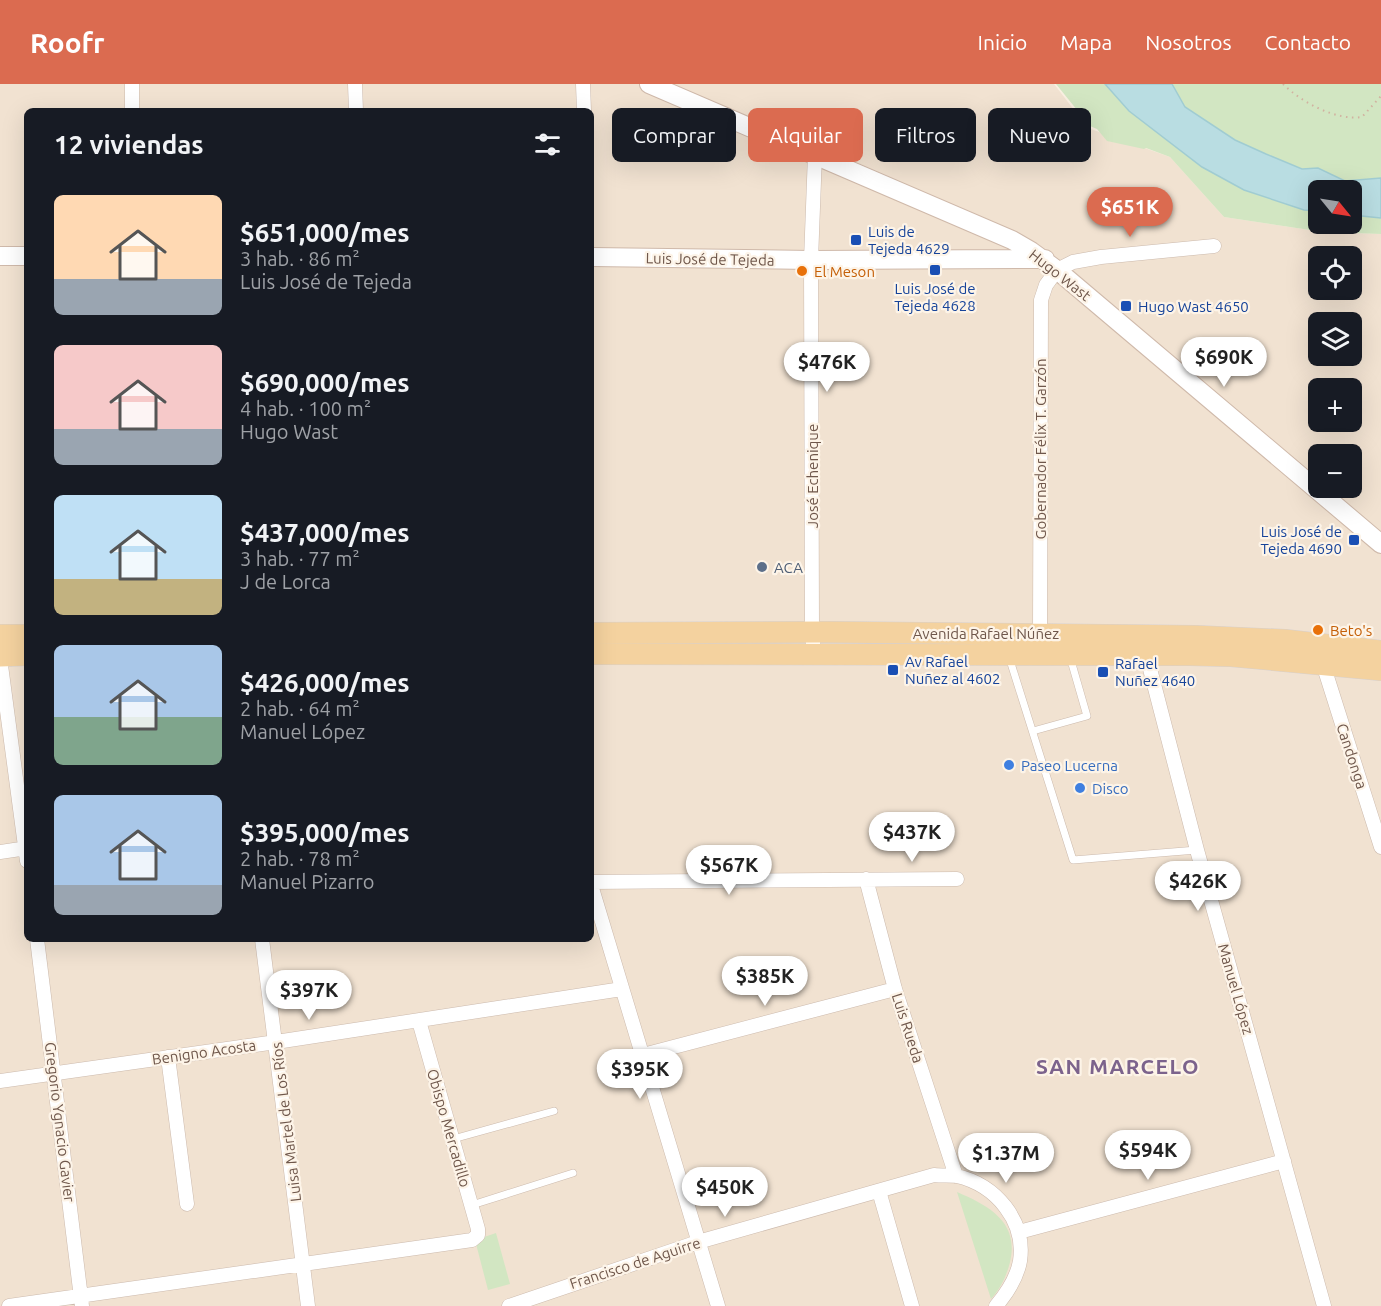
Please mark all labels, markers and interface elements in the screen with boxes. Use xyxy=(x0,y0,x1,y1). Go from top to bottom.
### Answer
text: Roofr xyxy=(30,27,105,58)
text: Inicio xyxy=(978,30,1027,54)
text: Mapa xyxy=(1060,30,1112,54)
text: Nosotros xyxy=(1145,30,1232,54)
text: Contacto xyxy=(1265,30,1351,54)
chip: Comprar xyxy=(612,108,736,162)
chip: Alquilar xyxy=(748,108,863,162)
chip: Filtros xyxy=(875,108,976,162)
chip: Nuevo xyxy=(988,108,1091,162)
icon: filters xyxy=(531,128,564,161)
text: 12 viviendas xyxy=(54,130,204,159)
north arrow xyxy=(1308,180,1362,234)
map controls xyxy=(1308,180,1362,498)
pin: $651K xyxy=(1088,187,1172,238)
text: $651K xyxy=(1101,195,1159,218)
text: $651,000/mes xyxy=(240,218,410,247)
icon: home xyxy=(102,219,174,291)
place label: Luis de Tejeda 4629 xyxy=(868,223,950,257)
marker: Luis de Tejeda 4629 xyxy=(849,233,863,247)
street label: Hugo Wast xyxy=(1026,246,1094,304)
button: locate xyxy=(1308,246,1362,300)
text: 3 hab. · 86 m² xyxy=(240,247,360,270)
street label: Luis José de Tejeda xyxy=(645,249,775,269)
place label: El Meson xyxy=(814,263,875,280)
marker: Luis José de Tejeda 4628 xyxy=(928,263,942,277)
marker: El Meson xyxy=(795,264,809,278)
text: Luis José de Tejeda xyxy=(240,270,412,293)
place label: Luis José de Tejeda 4628 xyxy=(894,280,976,314)
place label: Hugo Wast 4650 xyxy=(1138,298,1249,315)
marker: Hugo Wast 4650 xyxy=(1119,299,1133,313)
button: layers xyxy=(1308,312,1362,366)
pin: $690K xyxy=(1182,337,1266,388)
pin: $476K xyxy=(785,342,869,393)
text: $690K xyxy=(1195,345,1253,368)
text: $476K xyxy=(798,350,856,373)
street label: Gobernador Félix T. Garzón xyxy=(1032,358,1049,540)
text: $690,000/mes xyxy=(240,368,410,397)
icon: home xyxy=(102,369,174,441)
button: + xyxy=(1308,378,1362,432)
text: 4 hab. · 100 m² xyxy=(240,397,371,420)
text: Hugo Wast xyxy=(240,420,338,443)
street label: José Echenique xyxy=(804,424,821,528)
button: − xyxy=(1308,444,1362,498)
text: $437,000/mes xyxy=(240,518,410,547)
icon: home xyxy=(102,519,174,591)
place label: Luis José de Tejeda 4690 xyxy=(1260,523,1342,557)
marker: Luis José de Tejeda 4690 xyxy=(1347,533,1361,547)
text: 3 hab. · 77 m² xyxy=(240,547,360,570)
place label: ACA xyxy=(774,559,803,576)
marker: ACA xyxy=(755,560,769,574)
text: J de Lorca xyxy=(240,570,331,593)
place label: Beto's xyxy=(1330,622,1372,639)
marker: Beto's xyxy=(1311,623,1325,637)
street label: Avenida Rafael Núñez xyxy=(913,625,1059,642)
place label: Av Rafael Nuñez al 4602 xyxy=(905,653,1000,687)
place label: Rafael Nuñez 4640 xyxy=(1115,655,1195,689)
marker: Av Rafael Nuñez al 4602 xyxy=(886,663,900,677)
marker: Rafael Nuñez 4640 xyxy=(1096,665,1110,679)
text: $426,000/mes xyxy=(240,668,410,697)
icon: home xyxy=(102,669,174,741)
text: 2 hab. · 64 m² xyxy=(240,697,360,720)
text: Manuel López xyxy=(240,720,365,743)
street label: Candonga xyxy=(1333,721,1371,791)
place label: Paseo Lucerna xyxy=(1021,757,1118,774)
marker: Paseo Lucerna xyxy=(1002,758,1016,772)
place label: Disco xyxy=(1092,780,1128,797)
marker: Disco xyxy=(1073,781,1087,795)
pin: $437K xyxy=(870,812,954,863)
text: $395,000/mes xyxy=(240,818,410,847)
icon: home xyxy=(102,819,174,891)
text: $437K xyxy=(883,820,941,843)
pin: $567K xyxy=(687,845,771,896)
text: 2 hab. · 78 m² xyxy=(240,847,360,870)
text: $567K xyxy=(700,853,758,876)
pin: $426K xyxy=(1156,861,1240,912)
text: $426K xyxy=(1169,869,1227,892)
text: Manuel Pizarro xyxy=(240,870,374,893)
street label: Manuel López xyxy=(1215,942,1257,1037)
pin: $385K xyxy=(723,956,807,1007)
text: $385K xyxy=(736,964,794,987)
pin: $397K xyxy=(267,970,351,1021)
text: $397K xyxy=(280,978,338,1001)
street label: Luis Rueda xyxy=(889,991,927,1065)
street label: Benigno Acosta xyxy=(151,1036,257,1068)
street label: Gregorio Ygnacio Gavier xyxy=(42,1041,78,1203)
street label: Luisa Martel de Los Ríos xyxy=(268,1041,304,1203)
pin: $395K xyxy=(598,1049,682,1100)
district label: SAN MARCELO xyxy=(1036,1054,1200,1078)
text: $395K xyxy=(611,1057,669,1080)
street label: Obispo Mercadillo xyxy=(424,1067,474,1189)
pin: $594K xyxy=(1106,1130,1190,1181)
pin: $1.37M xyxy=(957,1133,1055,1184)
text: $594K xyxy=(1119,1138,1177,1161)
text: $1.37M xyxy=(972,1141,1040,1164)
pin: $450K xyxy=(683,1167,767,1218)
text: $450K xyxy=(696,1175,754,1198)
street label: Francisco de Aguirre xyxy=(567,1234,703,1292)

